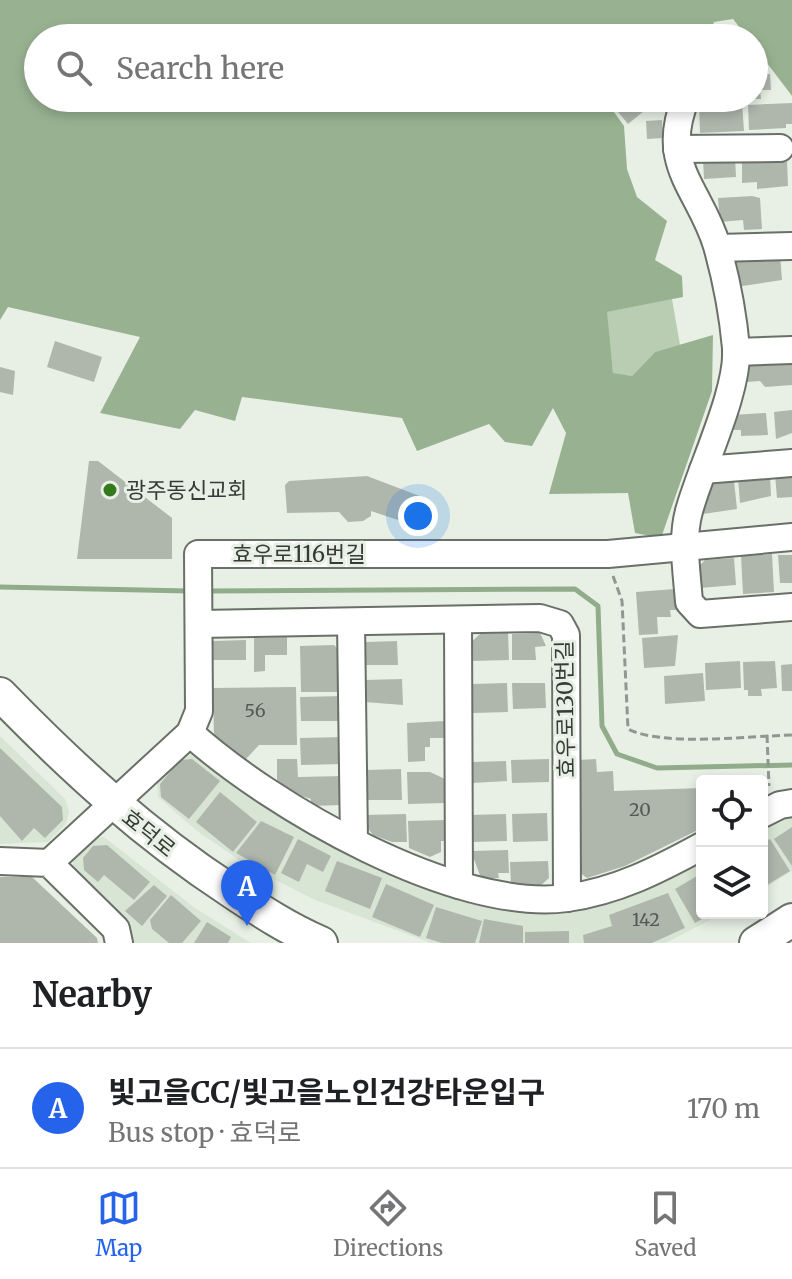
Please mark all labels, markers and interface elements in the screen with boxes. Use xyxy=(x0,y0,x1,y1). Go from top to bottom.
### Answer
search box xyxy=(24,24,768,112)
icon: search xyxy=(52,46,96,90)
text: Search here xyxy=(116,49,284,87)
place label: 광주동신교회 xyxy=(126,476,247,504)
marker: 광주동신교회 xyxy=(101,481,119,499)
your location xyxy=(398,496,438,536)
street label: 효우로116번길 xyxy=(233,540,365,568)
street label: 효우로130번길 xyxy=(550,640,580,778)
house number: 56 xyxy=(244,699,266,722)
map controls xyxy=(696,775,768,919)
button: locate xyxy=(696,775,768,847)
house number: 20 xyxy=(629,798,651,821)
street label: 효덕로 xyxy=(117,803,181,863)
button: layers xyxy=(696,847,768,919)
pin: A xyxy=(221,860,273,926)
house number: 142 xyxy=(632,908,660,931)
text: Nearby xyxy=(32,974,152,1016)
text: 빛고을CC/빛고을노인건강타운입구 xyxy=(108,1073,545,1111)
text: A xyxy=(49,1092,67,1125)
text: 170 m xyxy=(687,1092,760,1125)
text: Bus stop · 효덕로 xyxy=(108,1116,301,1149)
tab: Map xyxy=(95,1186,142,1262)
tab: Directions xyxy=(333,1186,443,1262)
tab: Saved xyxy=(634,1186,697,1262)

